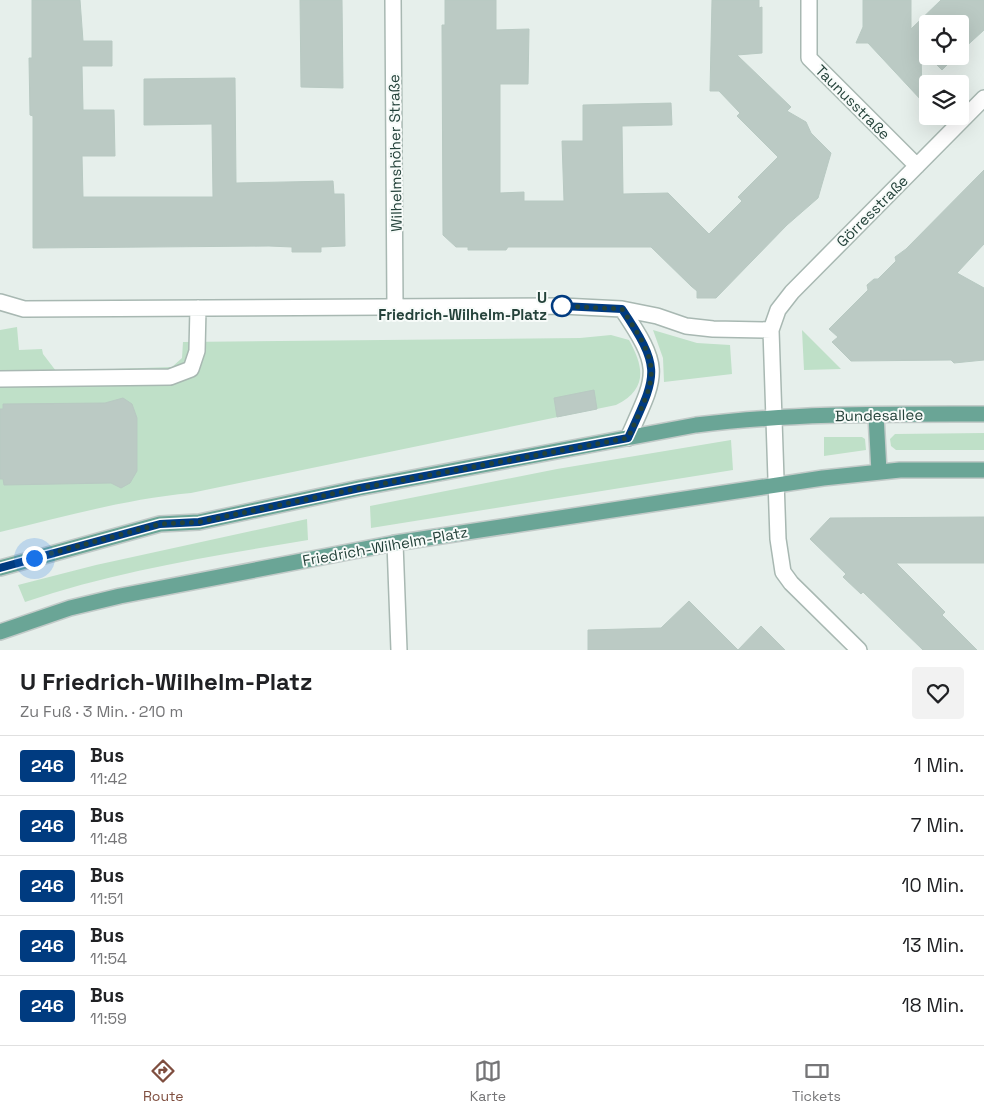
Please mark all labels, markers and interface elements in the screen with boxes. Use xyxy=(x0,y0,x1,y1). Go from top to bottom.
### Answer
map controls xyxy=(919,15,969,125)
button: locate xyxy=(919,15,969,65)
street label: Taunusstraße xyxy=(812,61,895,144)
street label: Wilhelmshöher Straße xyxy=(384,74,406,232)
button: layers xyxy=(919,75,969,125)
street label: Görresstraße xyxy=(832,171,912,251)
place label: U Friedrich-Wilhelm-Platz xyxy=(378,288,547,324)
marker: U Friedrich-Wilhelm-Platz xyxy=(551,295,573,317)
street label: Bundesallee xyxy=(835,405,923,425)
street label: Friedrich-Wilhelm-Platz xyxy=(301,522,469,570)
your location xyxy=(22,546,47,571)
text: U Friedrich-Wilhelm-Platz xyxy=(20,666,312,697)
button: heart xyxy=(912,667,964,719)
text: Zu Fuß · 3 Min. · 210 m xyxy=(20,701,183,722)
text: Bus xyxy=(90,743,124,768)
text: 1 Min. xyxy=(914,753,964,778)
text: 246 xyxy=(31,754,64,777)
text: 11:42 xyxy=(90,768,127,789)
text: Bus xyxy=(90,803,124,828)
text: 7 Min. xyxy=(911,813,964,838)
text: 246 xyxy=(31,814,64,837)
text: 11:48 xyxy=(90,828,127,849)
text: Bus xyxy=(90,863,124,888)
text: 10 Min. xyxy=(901,873,964,898)
text: 246 xyxy=(31,874,64,897)
text: 11:51 xyxy=(90,888,123,909)
text: Bus xyxy=(90,923,124,948)
text: 13 Min. xyxy=(902,933,964,958)
text: 246 xyxy=(31,934,64,957)
text: 11:54 xyxy=(90,948,127,969)
text: Bus xyxy=(90,983,124,1008)
text: 18 Min. xyxy=(902,993,964,1018)
text: 246 xyxy=(31,994,64,1017)
text: 11:59 xyxy=(90,1008,127,1029)
tab: Route xyxy=(143,1057,184,1105)
tab: Karte xyxy=(470,1057,506,1105)
tab: Tickets xyxy=(792,1057,841,1105)

